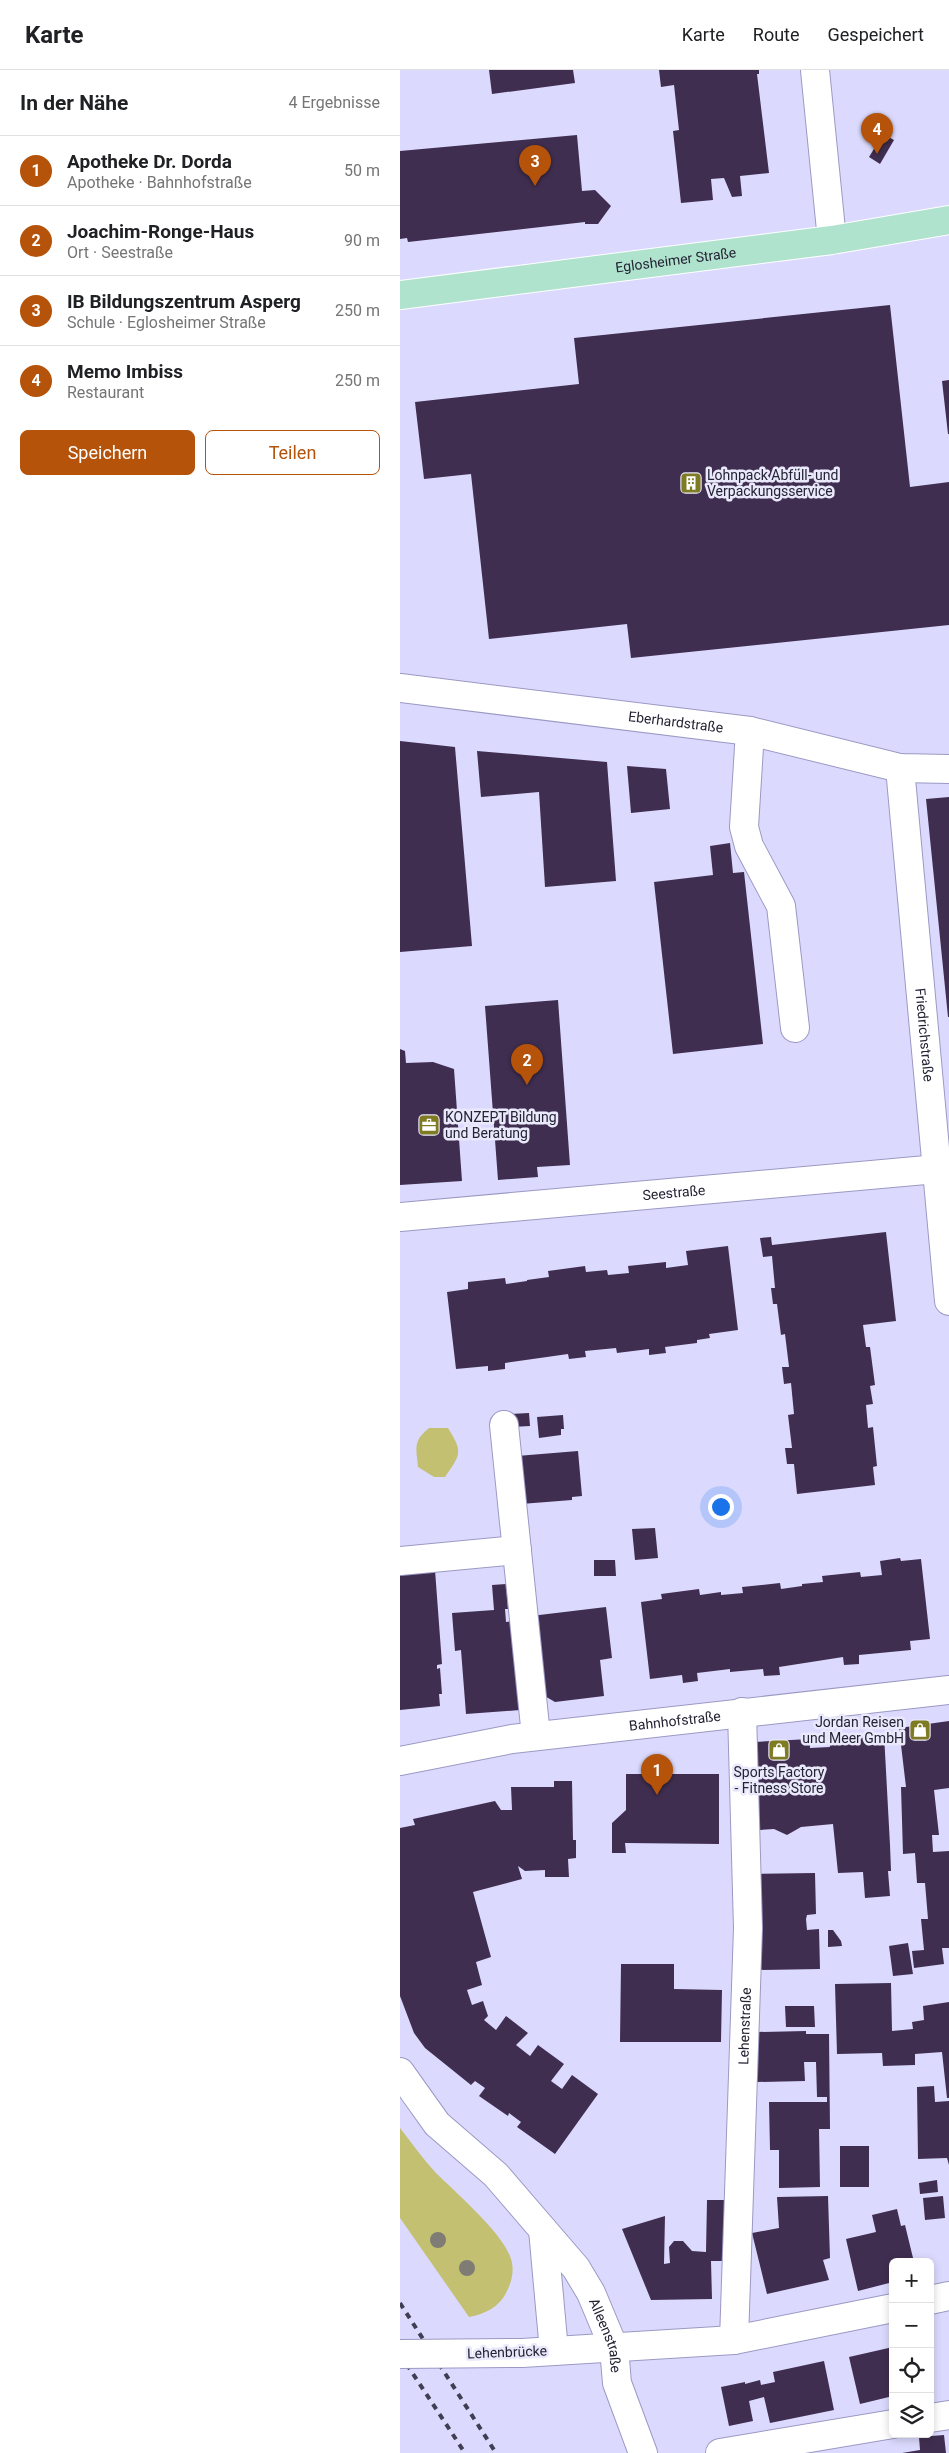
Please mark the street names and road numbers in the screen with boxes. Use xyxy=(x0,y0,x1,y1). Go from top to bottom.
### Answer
street label: Eglosheimer Straße xyxy=(614,244,737,276)
street label: Eberhardstraße xyxy=(628,708,724,736)
street label: Friedrichstraße xyxy=(912,987,937,1082)
street label: Seestraße xyxy=(642,1182,706,1203)
street label: Bahnhofstraße xyxy=(628,1708,721,1734)
street label: Lehenstraße xyxy=(735,1987,754,2065)
street label: Alleenstraße xyxy=(586,2296,624,2373)
street label: Lehenbrücke xyxy=(467,2343,547,2361)

